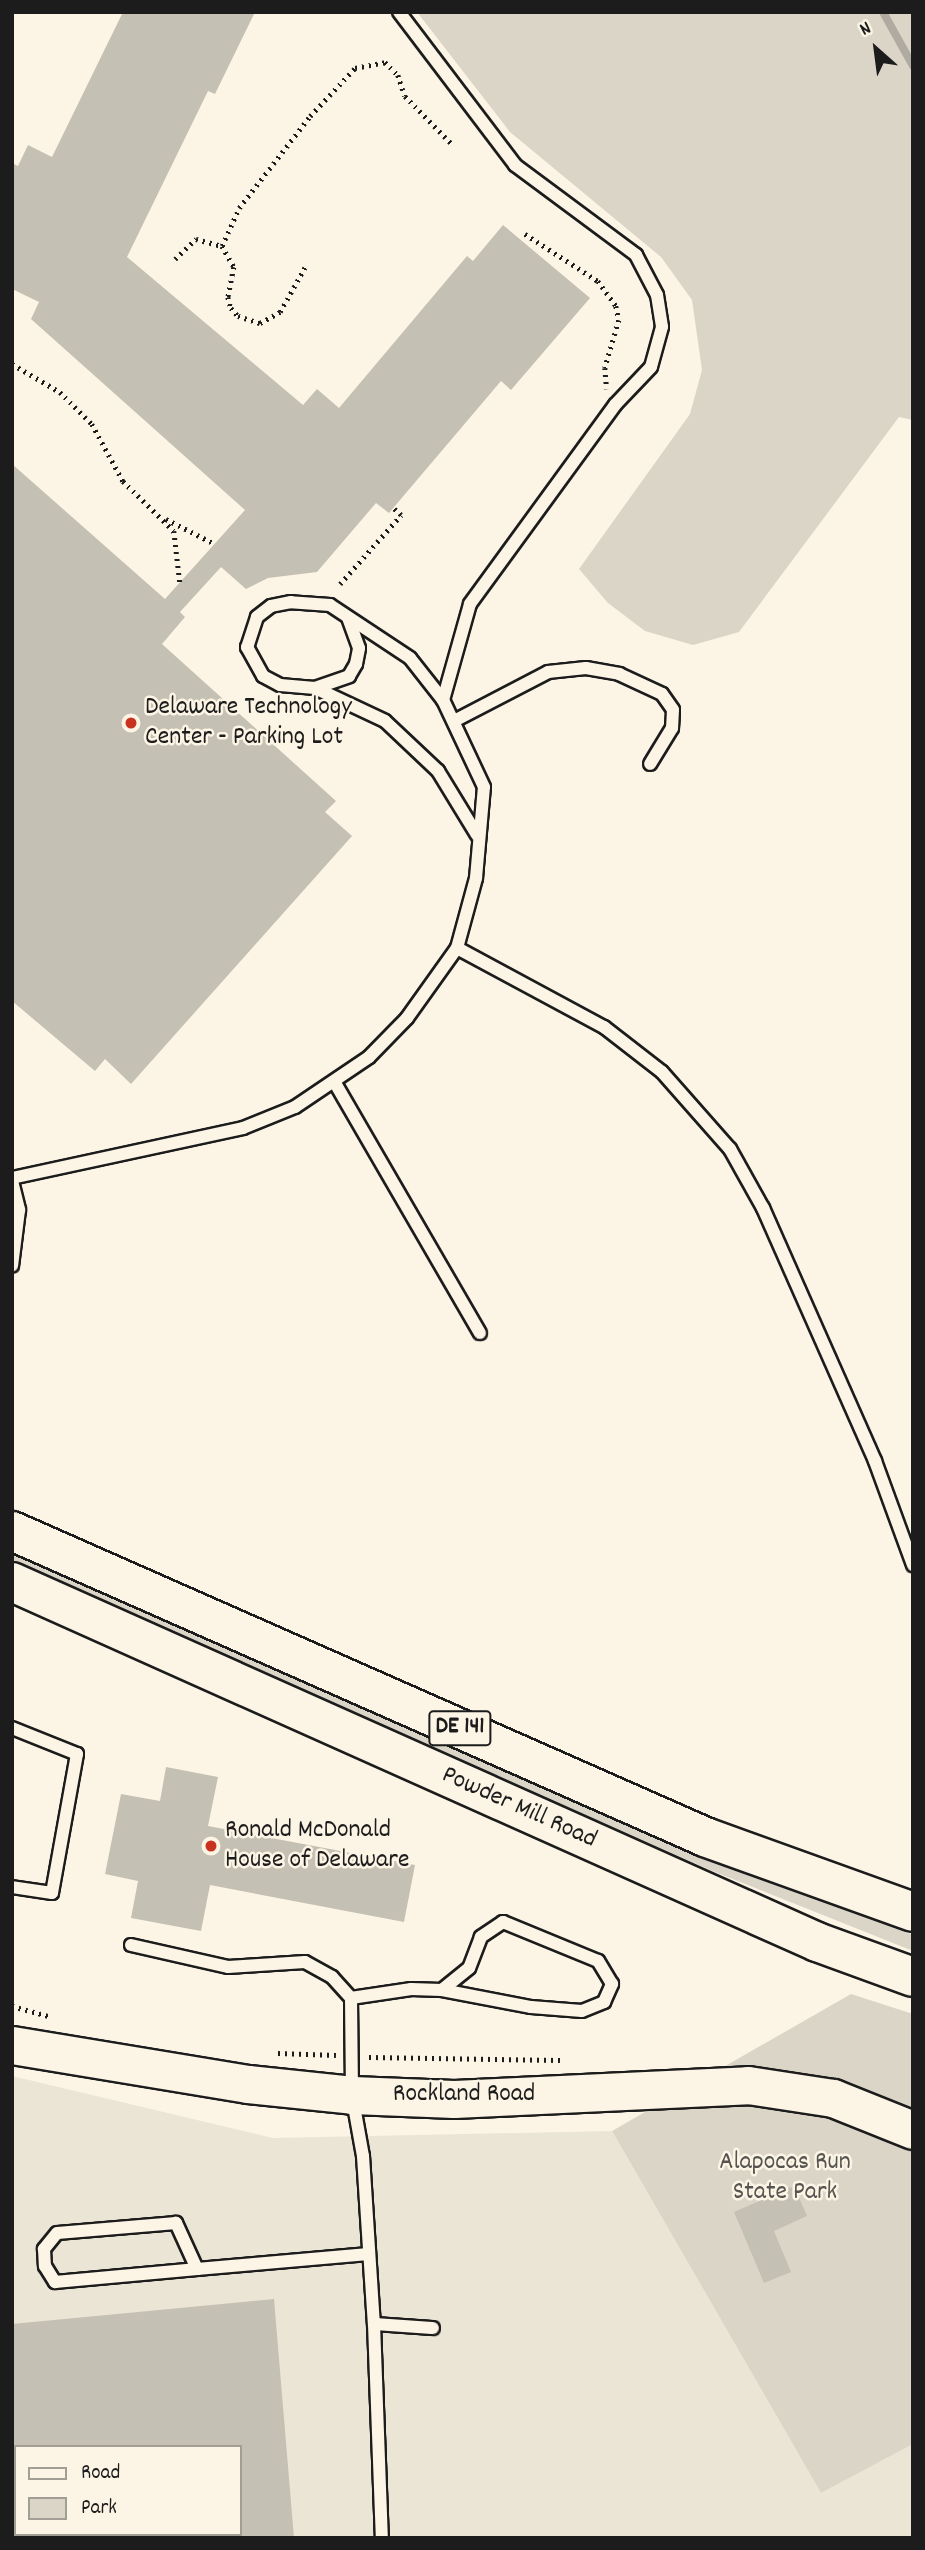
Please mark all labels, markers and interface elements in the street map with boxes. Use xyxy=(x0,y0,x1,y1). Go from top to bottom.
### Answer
north arrow xyxy=(841,14,911,84)
text: N xyxy=(855,16,876,44)
place label: Delaware Technology Center - Parking Lot xyxy=(145,692,352,754)
marker: Delaware Technology Center - Parking Lot xyxy=(123,715,139,731)
road number: DE 141 xyxy=(427,1708,493,1748)
street label: Powder Mill Road xyxy=(437,1760,601,1856)
place label: Ronald McDonald House of Delaware xyxy=(225,1815,409,1876)
marker: Ronald McDonald House of Delaware xyxy=(203,1838,219,1854)
street label: Rockland Road xyxy=(393,2079,535,2111)
park label: Alapocas Run State Park xyxy=(719,2147,851,2208)
legend xyxy=(14,2445,242,2536)
text: Road xyxy=(81,2459,120,2489)
text: Park xyxy=(81,2494,117,2524)

